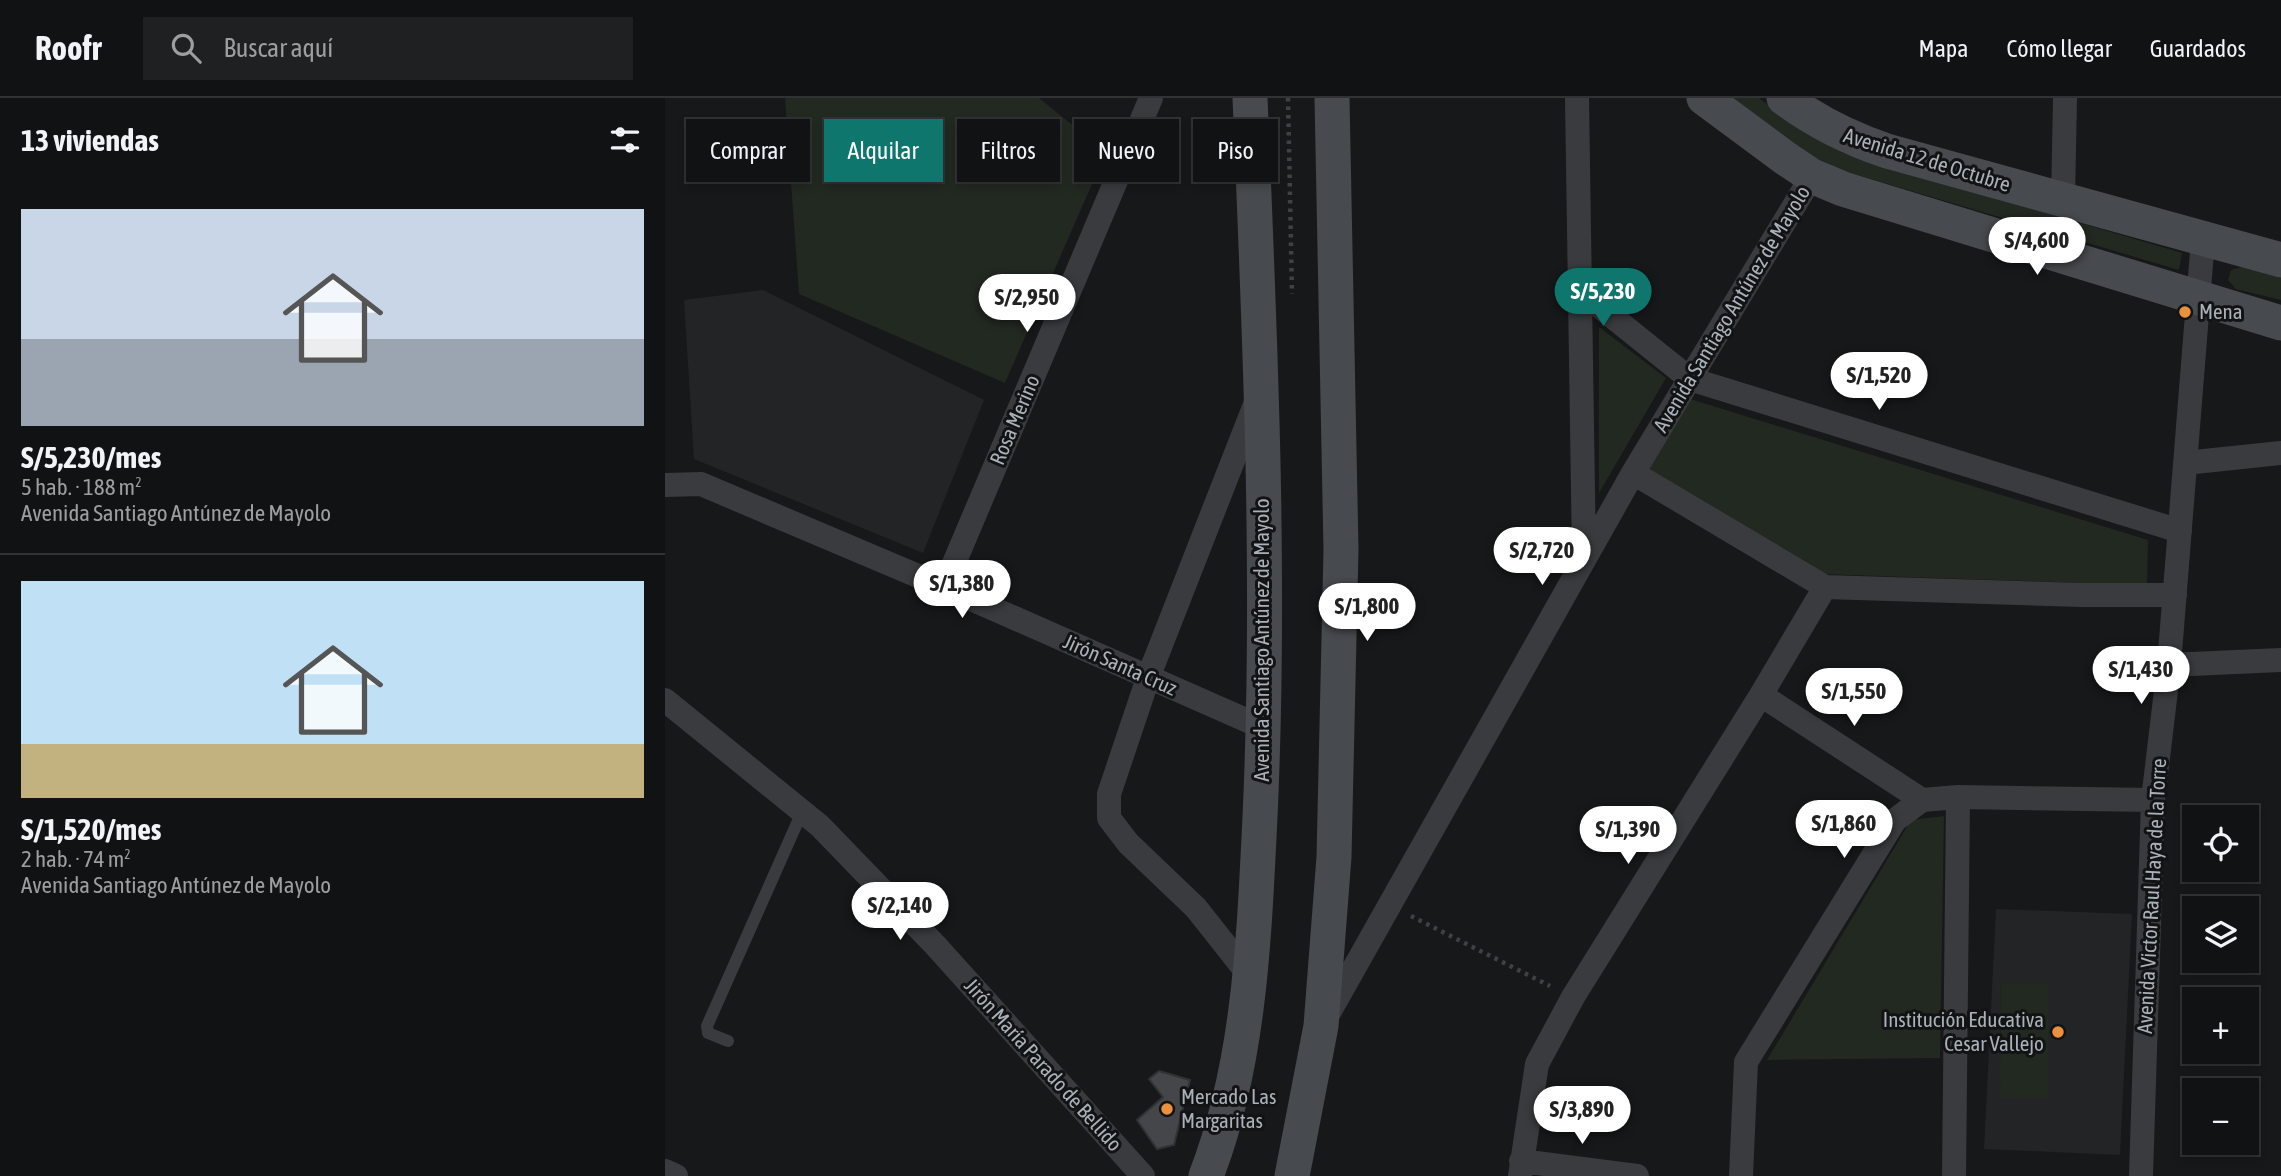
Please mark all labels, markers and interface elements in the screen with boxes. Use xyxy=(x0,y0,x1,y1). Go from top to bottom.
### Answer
search box xyxy=(143,17,633,80)
text: Roofr xyxy=(35,29,101,67)
icon: search xyxy=(167,29,205,67)
text: Buscar aquí xyxy=(223,33,333,63)
text: Mapa xyxy=(1919,35,1968,62)
text: Cómo llegar xyxy=(2006,35,2112,62)
text: Guardados xyxy=(2150,35,2246,62)
chip: Comprar xyxy=(686,119,810,182)
chip: Alquilar xyxy=(824,119,943,182)
chip: Filtros xyxy=(957,119,1060,182)
chip: Nuevo xyxy=(1074,119,1179,182)
chip: Piso xyxy=(1193,119,1278,182)
icon: filters xyxy=(606,121,644,159)
street label: Avenida 12 de Octubre xyxy=(1841,122,2013,196)
text: 13 viviendas xyxy=(21,123,159,157)
street label: Avenida Santiago Antúnez de Mayolo xyxy=(1648,181,1814,436)
pin: S/4,600 xyxy=(1972,218,2102,277)
text: S/4,600 xyxy=(2005,227,2069,253)
icon: home xyxy=(270,255,396,381)
pin: S/5,230 xyxy=(1538,268,1668,328)
pin: S/2,950 xyxy=(962,274,1092,334)
text: S/5,230 xyxy=(1571,278,1635,304)
text: S/2,950 xyxy=(995,284,1059,310)
place label: Mena xyxy=(2199,299,2243,323)
marker: Mena xyxy=(2177,304,2193,320)
pin: S/1,520 xyxy=(1814,352,1944,412)
text: S/1,520 xyxy=(1847,362,1911,388)
street label: Rosa Merino xyxy=(984,371,1044,468)
text: S/5,230/mes xyxy=(21,440,161,474)
text: 5 hab. · 188 m² xyxy=(21,474,142,500)
street label: Avenida Santiago Antúnez de Mayolo xyxy=(1249,498,1273,782)
text: Avenida Santiago Antúnez de Mayolo xyxy=(21,500,331,526)
pin: S/2,720 xyxy=(1477,528,1607,587)
text: S/2,720 xyxy=(1510,537,1574,563)
pin: S/1,380 xyxy=(897,560,1027,620)
text: S/1,380 xyxy=(930,570,994,596)
pin: S/1,800 xyxy=(1302,584,1432,643)
text: S/1,800 xyxy=(1335,593,1399,619)
icon: home xyxy=(270,627,396,753)
street label: Jirón Santa Cruz xyxy=(1060,628,1181,700)
pin: S/1,430 xyxy=(2076,646,2206,706)
text: S/1,430 xyxy=(2109,656,2173,682)
pin: S/1,550 xyxy=(1789,668,1919,728)
text: S/1,550 xyxy=(1822,678,1886,704)
street label: Avenida Victor Raul Haya de la Torre xyxy=(2132,758,2170,1034)
pin: S/1,860 xyxy=(1779,800,1909,860)
map controls xyxy=(2182,805,2259,1155)
button: locate xyxy=(2182,805,2259,882)
pin: S/1,390 xyxy=(1563,806,1693,866)
text: S/1,860 xyxy=(1812,810,1876,836)
text: S/1,520/mes xyxy=(21,812,161,846)
text: S/1,390 xyxy=(1596,816,1660,842)
text: 2 hab. · 74 m² xyxy=(21,846,131,872)
text: Avenida Santiago Antúnez de Mayolo xyxy=(21,872,331,898)
pin: S/2,140 xyxy=(835,882,965,942)
text: S/2,140 xyxy=(868,892,932,918)
button: layers xyxy=(2182,896,2259,973)
street label: Jirón María Parado de Bellido xyxy=(960,973,1128,1155)
button: + xyxy=(2182,987,2259,1064)
place label: Institución Educativa Cesar Vallejo xyxy=(1883,1007,2044,1055)
marker: Institución Educativa Cesar Vallejo xyxy=(2050,1024,2066,1040)
button: − xyxy=(2182,1078,2259,1155)
place label: Mercado Las Margaritas xyxy=(1181,1084,1276,1132)
pin: S/3,890 xyxy=(1517,1086,1647,1146)
text: S/3,890 xyxy=(1550,1096,1614,1122)
marker: Mercado Las Margaritas xyxy=(1159,1101,1175,1117)

